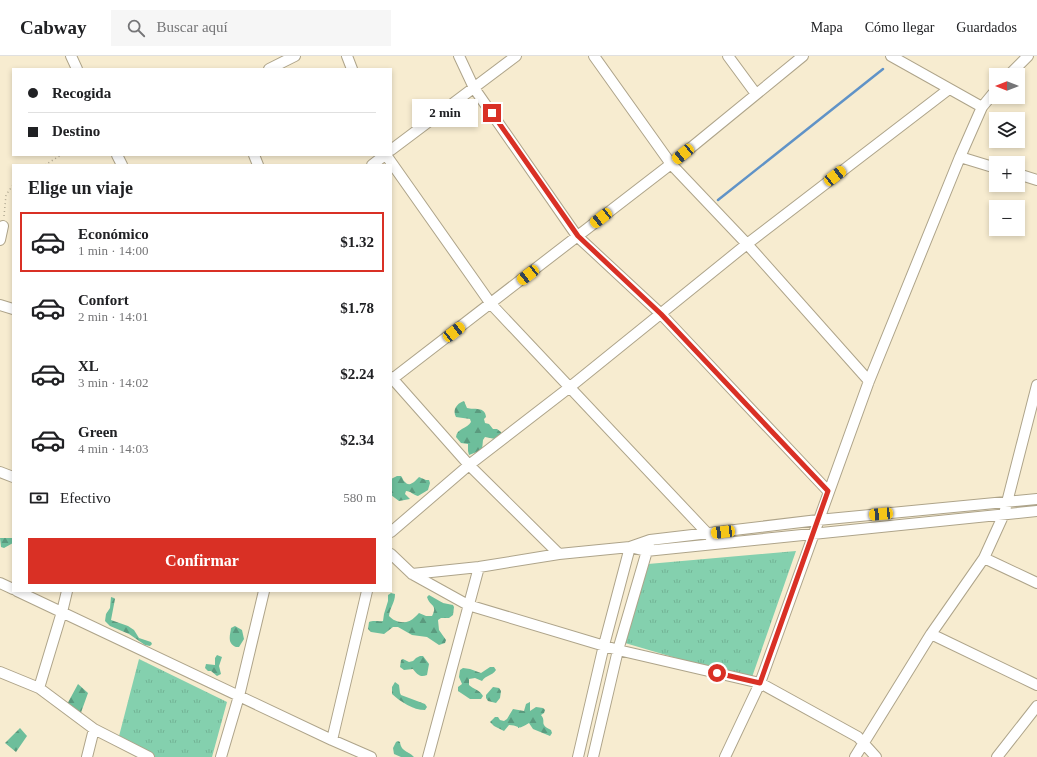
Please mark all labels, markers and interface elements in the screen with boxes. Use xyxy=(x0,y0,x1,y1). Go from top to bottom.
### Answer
search box xyxy=(111,10,391,46)
text: Cabway xyxy=(20,17,87,38)
icon: search xyxy=(125,17,147,39)
text: Buscar aquí xyxy=(157,19,228,35)
text: Mapa xyxy=(811,20,843,35)
text: Cómo llegar xyxy=(865,20,934,35)
text: Guardados xyxy=(956,20,1017,35)
north arrow xyxy=(989,68,1025,104)
map controls xyxy=(989,68,1025,236)
text: Recogida xyxy=(52,85,111,101)
callout: 2 min xyxy=(412,99,478,127)
route end xyxy=(483,104,501,122)
text: 2 min xyxy=(429,105,461,120)
button: layers xyxy=(989,112,1025,148)
text: Destino xyxy=(52,123,100,139)
car xyxy=(670,142,696,166)
button: + xyxy=(989,156,1025,192)
car xyxy=(822,164,848,188)
text: Elige un viaje xyxy=(28,178,133,198)
button: − xyxy=(989,200,1025,236)
car xyxy=(588,206,614,230)
icon: car xyxy=(30,224,66,260)
text: Económico xyxy=(78,226,149,242)
text: $1.32 xyxy=(340,234,374,250)
text: 1 min · 14:00 xyxy=(78,243,148,258)
car xyxy=(515,263,541,287)
icon: car xyxy=(30,290,66,326)
text: Confort xyxy=(78,292,129,308)
text: $1.78 xyxy=(340,300,374,316)
text: 2 min · 14:01 xyxy=(78,309,148,324)
car xyxy=(441,320,467,344)
icon: car xyxy=(30,356,66,392)
text: XL xyxy=(78,358,99,374)
text: $2.24 xyxy=(340,366,374,382)
text: 3 min · 14:02 xyxy=(78,375,148,390)
icon: car xyxy=(30,422,66,458)
text: Green xyxy=(78,424,118,440)
text: $2.34 xyxy=(340,432,374,448)
text: 4 min · 14:03 xyxy=(78,441,148,456)
icon: cash xyxy=(28,487,50,509)
text: Efectivo xyxy=(60,490,111,506)
text: 580 m xyxy=(343,490,376,505)
car xyxy=(869,507,893,521)
car xyxy=(710,525,736,539)
button: Confirmar xyxy=(28,538,376,584)
route start xyxy=(708,664,726,682)

